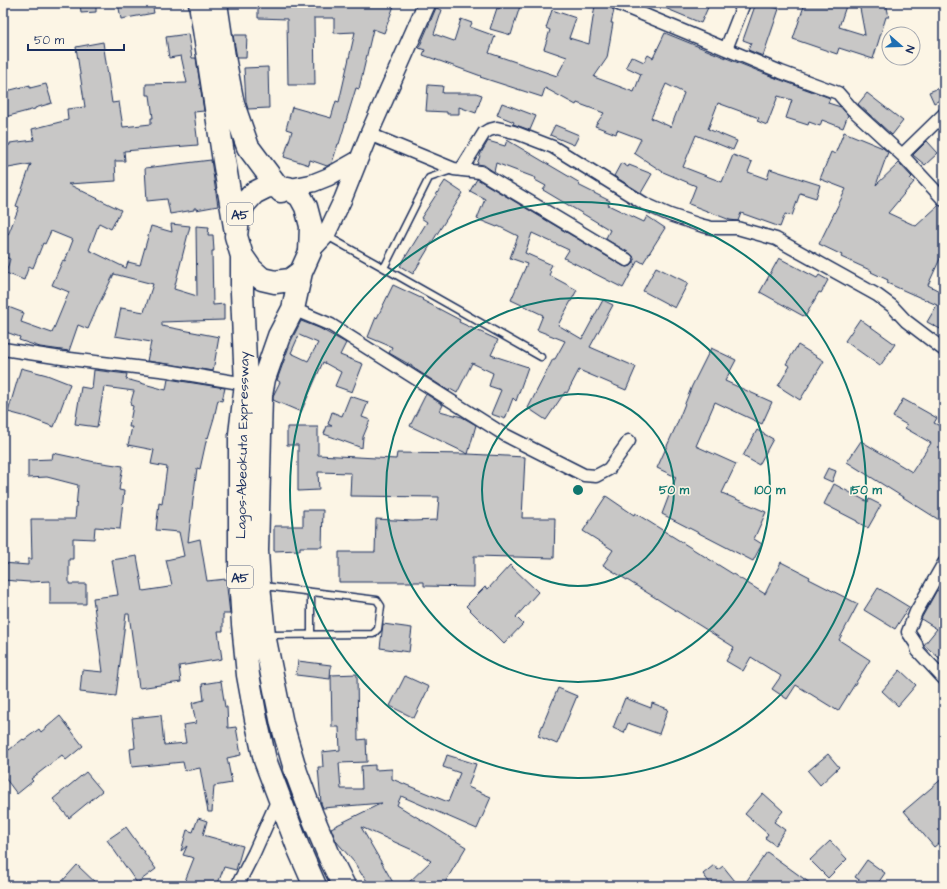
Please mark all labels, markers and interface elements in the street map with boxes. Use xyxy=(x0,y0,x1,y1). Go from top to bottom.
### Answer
scale bar xyxy=(28,26,124,52)
north arrow xyxy=(881,26,921,66)
text: 50 m xyxy=(34,32,65,49)
text: N xyxy=(902,43,918,55)
road number: A5 xyxy=(227,203,253,225)
street label: Lagos-Abeokuta Expressway xyxy=(231,351,255,539)
text: 50 m xyxy=(659,482,690,499)
text: 100 m xyxy=(755,482,786,499)
text: 150 m xyxy=(850,482,883,499)
centre of rings xyxy=(571,483,585,497)
road number: A5 xyxy=(227,566,253,588)

